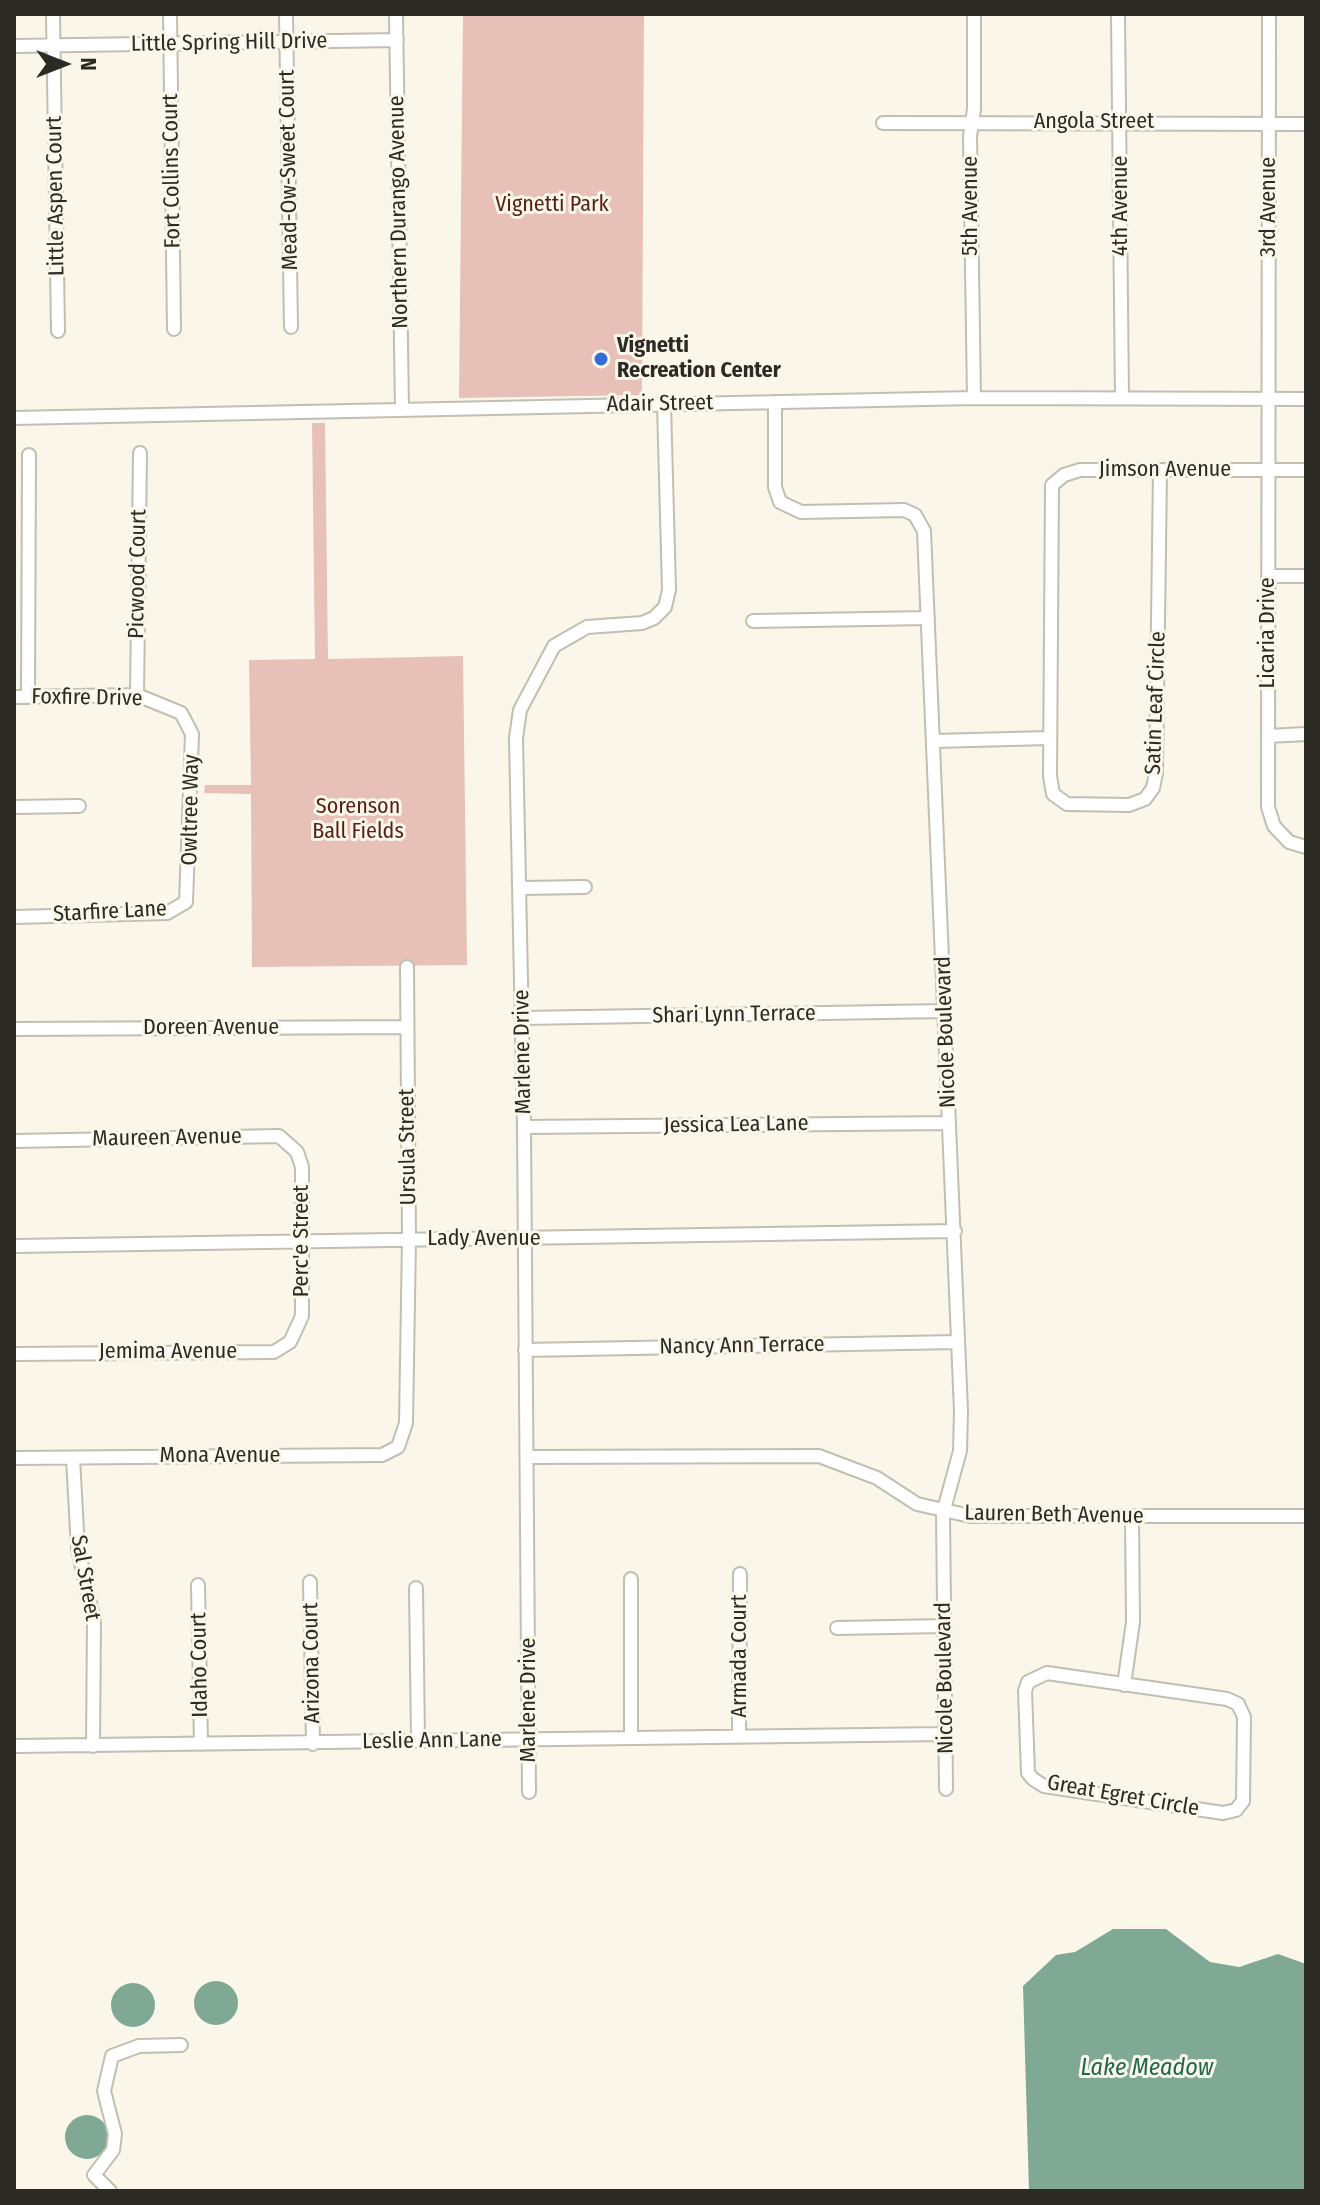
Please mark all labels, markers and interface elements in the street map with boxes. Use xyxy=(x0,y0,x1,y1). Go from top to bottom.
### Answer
north arrow xyxy=(24,24,104,104)
street label: Little Spring Hill Drive xyxy=(131,28,327,58)
text: N xyxy=(75,57,102,71)
street label: Mead-Ow-Sweet Court xyxy=(274,69,304,271)
street label: Fort Collins Court xyxy=(157,93,187,249)
street label: Northern Durango Avenue xyxy=(384,95,414,329)
street label: Angola Street xyxy=(1034,109,1154,135)
street label: Little Aspen Court xyxy=(41,116,71,276)
street label: 5th Avenue xyxy=(958,156,984,256)
street label: 4th Avenue xyxy=(1108,156,1134,256)
street label: 3rd Avenue xyxy=(1256,157,1282,257)
park label: Vignetti Park xyxy=(495,192,609,218)
place label: Vignetti Recreation Center xyxy=(617,333,781,384)
marker: Vignetti Recreation Center xyxy=(592,350,610,368)
street label: Adair Street xyxy=(606,390,714,418)
street label: Jimson Avenue xyxy=(1099,457,1231,483)
street label: Picwood Court xyxy=(124,509,152,639)
street label: Licaria Drive xyxy=(1255,577,1281,689)
street label: Satin Leaf Circle xyxy=(1140,631,1172,775)
street label: Foxfire Drive xyxy=(31,684,143,712)
street label: Owltree Way xyxy=(177,754,205,866)
park label: Sorenson Ball Fields xyxy=(312,794,404,846)
street label: Starfire Lane xyxy=(52,896,168,928)
street label: Nicole Boulevard xyxy=(930,956,962,1108)
street label: Marlene Drive xyxy=(509,989,537,1115)
street label: Shari Lynn Terrace xyxy=(652,1000,816,1030)
street label: Doreen Avenue xyxy=(143,1015,279,1041)
street label: Ursula Street xyxy=(394,1088,422,1206)
street label: Jessica Lea Lane xyxy=(663,1111,809,1139)
street label: Maureen Avenue xyxy=(92,1123,242,1153)
street label: Perc'e Street xyxy=(289,1185,315,1297)
street label: Lady Avenue xyxy=(427,1226,541,1252)
street label: Nancy Ann Terrace xyxy=(659,1331,825,1361)
street label: Jemima Avenue xyxy=(99,1339,237,1365)
street label: Mona Avenue xyxy=(160,1443,280,1469)
street label: Lauren Beth Avenue xyxy=(964,1500,1144,1530)
street label: Sal Street xyxy=(64,1533,106,1623)
street label: Armada Court xyxy=(727,1594,753,1718)
street label: Arizona Court xyxy=(298,1602,326,1724)
street label: Nicole Boulevard xyxy=(930,1602,960,1754)
street label: Idaho Court xyxy=(186,1612,214,1718)
street label: Marlene Drive xyxy=(516,1638,542,1762)
street label: Leslie Ann Lane xyxy=(362,1727,502,1755)
street label: Great Egret Circle xyxy=(1045,1770,1201,1822)
water label: Lake Meadow xyxy=(1081,2054,1213,2082)

